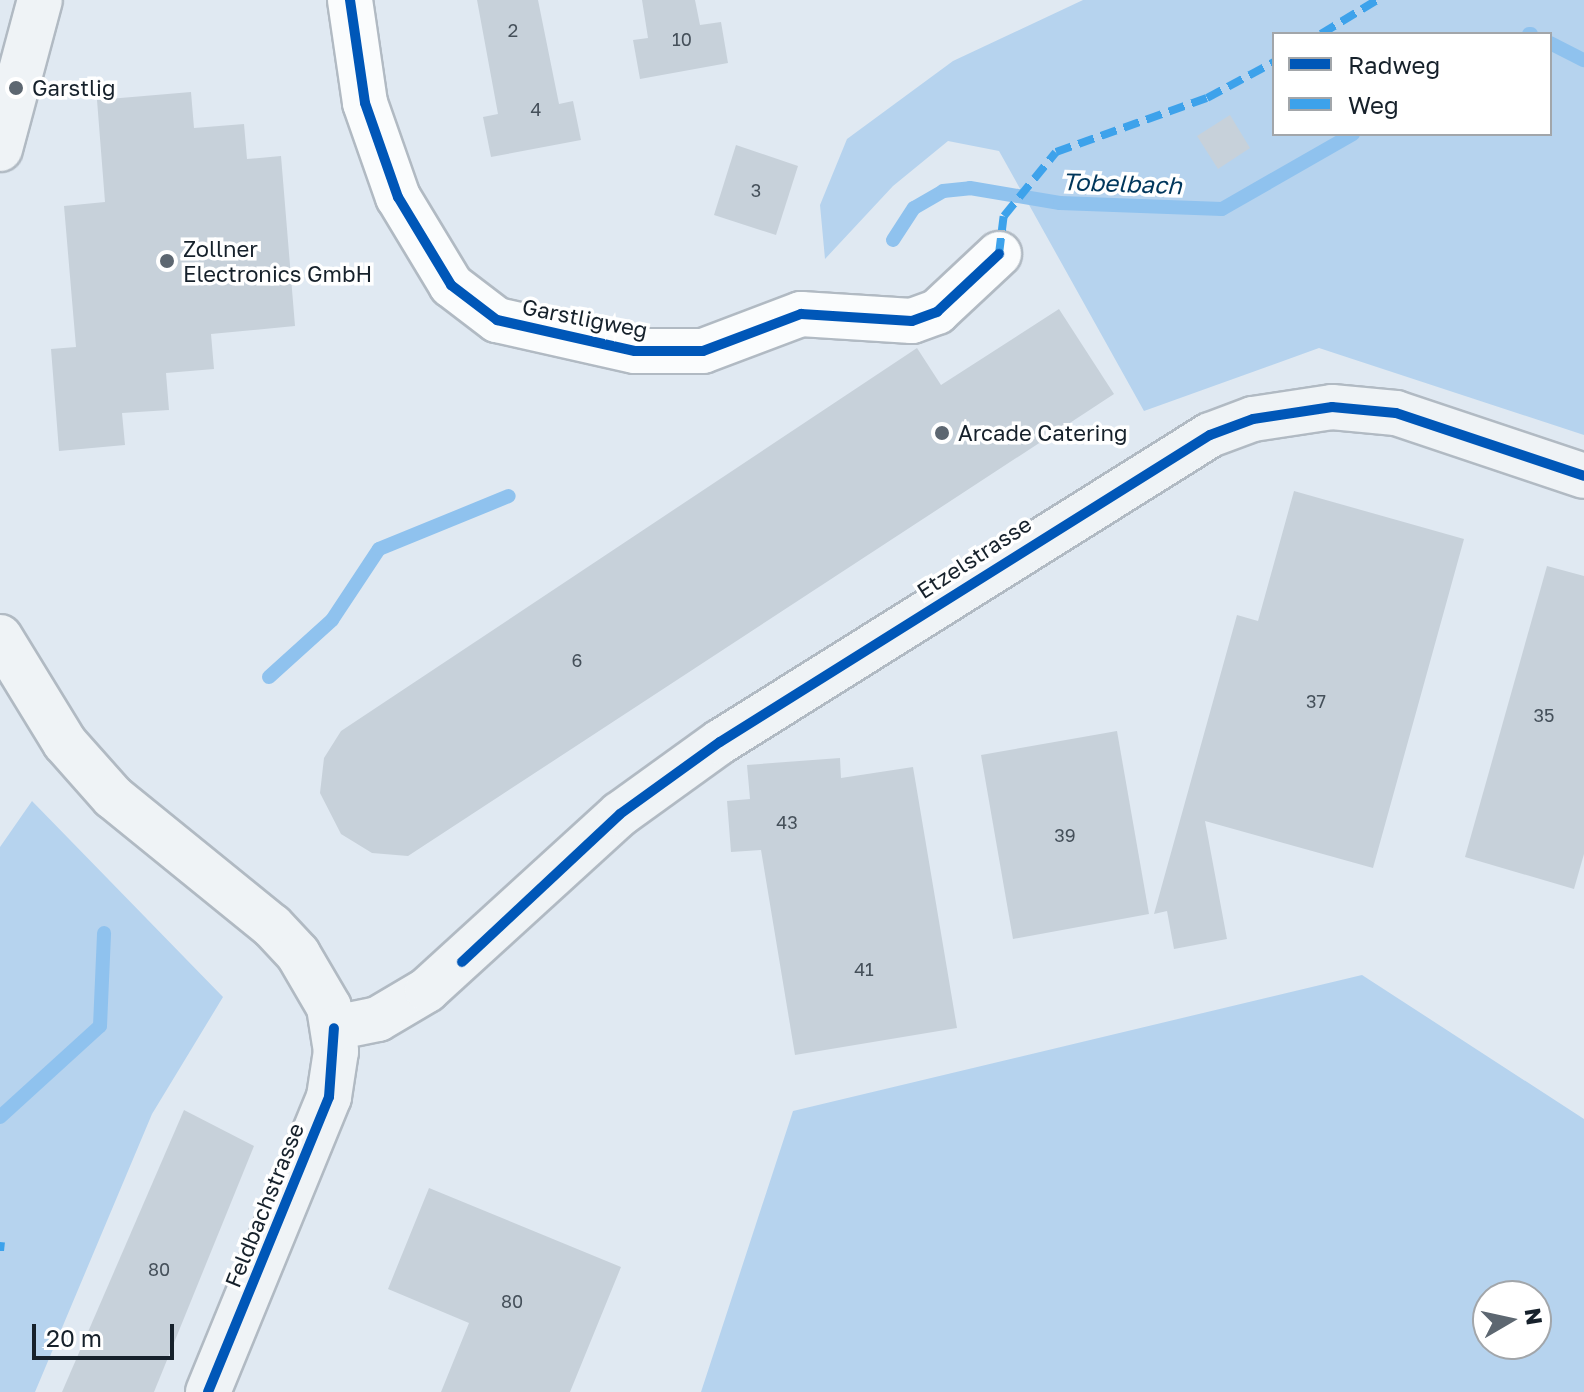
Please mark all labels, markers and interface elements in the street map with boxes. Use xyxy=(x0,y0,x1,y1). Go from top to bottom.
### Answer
house number: 2 xyxy=(508,19,518,41)
house number: 10 xyxy=(672,28,692,50)
legend xyxy=(1272,32,1552,136)
text: Radweg xyxy=(1348,50,1440,79)
place label: Garstlig xyxy=(32,75,115,101)
marker: Garstlig xyxy=(7,79,25,97)
text: Weg xyxy=(1348,90,1399,119)
house number: 4 xyxy=(531,98,541,120)
water label: Tobelbach xyxy=(1062,167,1182,199)
house number: 3 xyxy=(751,179,761,201)
place label: Zollner Electronics GmbH xyxy=(183,235,372,286)
marker: Zollner Electronics GmbH xyxy=(158,252,176,270)
street label: Garstligweg xyxy=(520,293,650,343)
place label: Arcade Catering xyxy=(958,420,1128,446)
marker: Arcade Catering xyxy=(933,424,951,442)
street label: Etzelstrasse xyxy=(912,510,1036,604)
house number: 6 xyxy=(572,649,582,671)
house number: 37 xyxy=(1306,690,1326,712)
house number: 35 xyxy=(1534,704,1554,726)
house number: 43 xyxy=(776,811,798,833)
house number: 39 xyxy=(1054,824,1076,846)
house number: 41 xyxy=(854,958,874,980)
street label: Feldbachstrasse xyxy=(219,1119,309,1291)
house number: 80 xyxy=(148,1258,170,1280)
north arrow xyxy=(1472,1280,1552,1360)
house number: 80 xyxy=(501,1290,523,1312)
text: N xyxy=(1520,1306,1549,1327)
scale bar xyxy=(36,1308,178,1358)
text: 20 m xyxy=(46,1323,102,1352)

